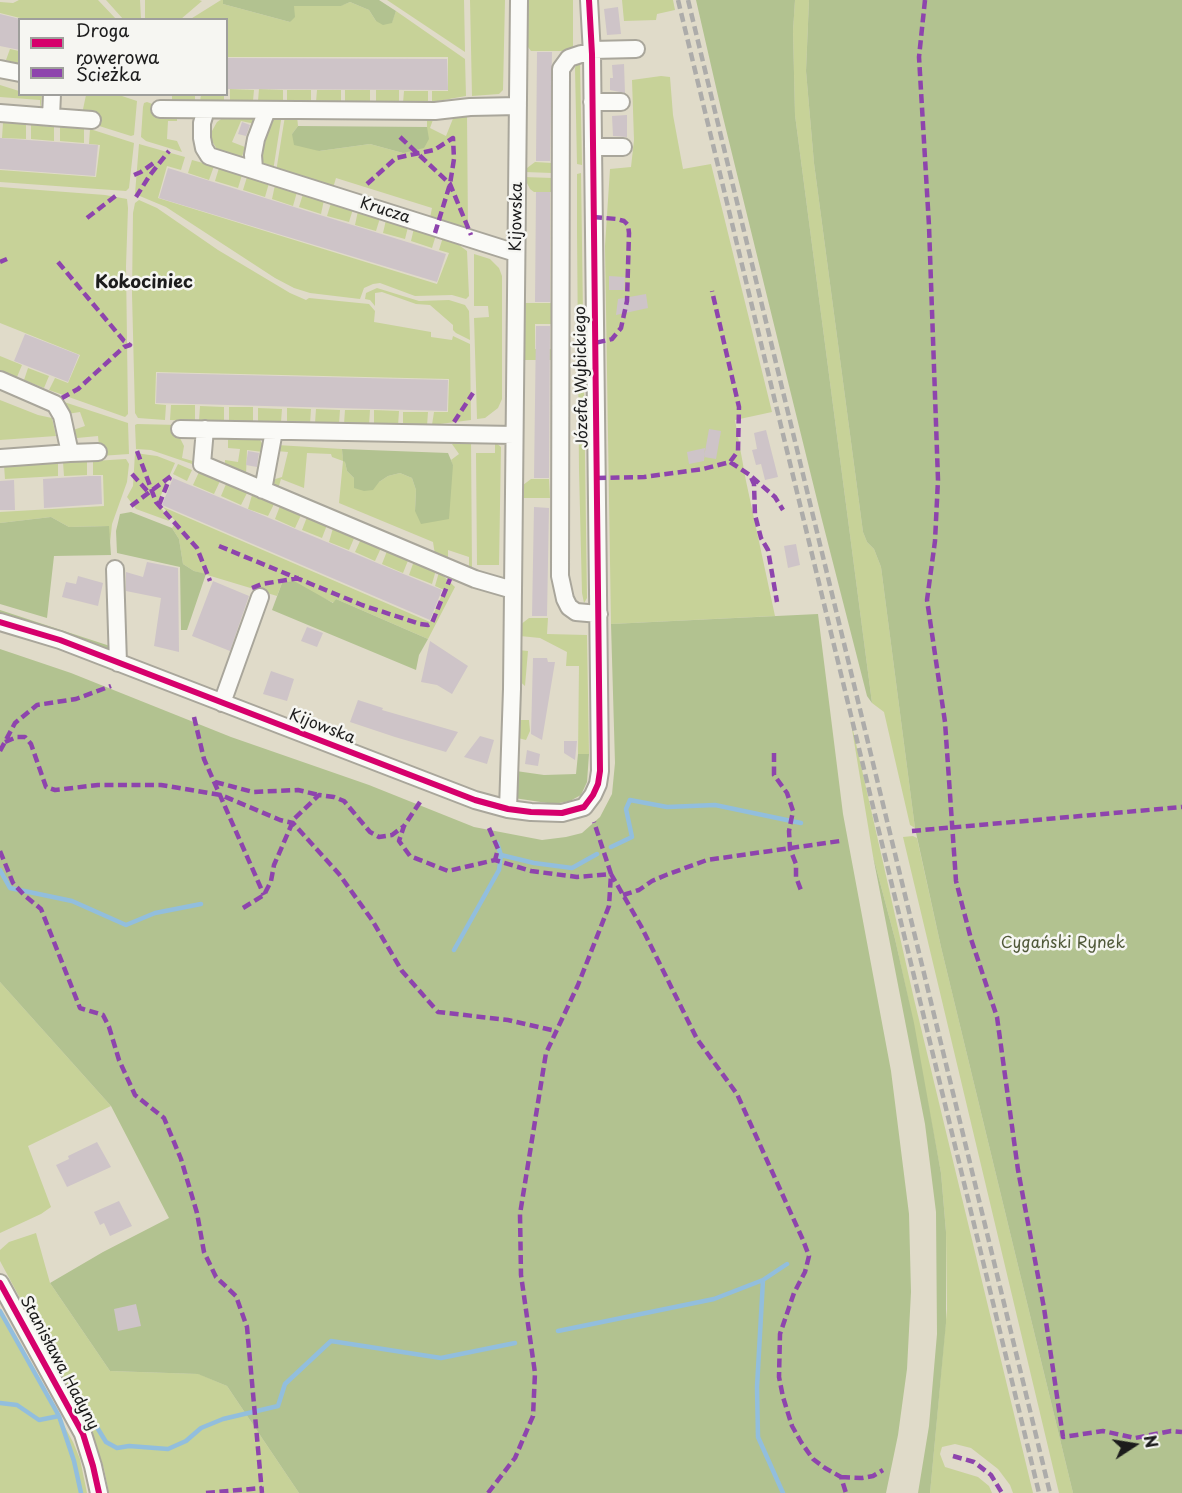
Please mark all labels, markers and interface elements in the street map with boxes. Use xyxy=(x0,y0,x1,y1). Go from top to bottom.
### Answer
text: Droga rowerowa xyxy=(76,16,159,70)
legend xyxy=(18,18,228,96)
text: Ścieżka xyxy=(76,60,141,87)
street label: Kijowska xyxy=(507,182,527,252)
street label: Krucza xyxy=(357,194,413,228)
district label: Kokociniec xyxy=(95,272,193,294)
street label: Józefa Wybickiego xyxy=(571,306,593,448)
street label: Kijowska xyxy=(286,706,358,748)
park label: Cygański Rynek xyxy=(1001,934,1125,954)
street label: Stanisława Hadyny xyxy=(16,1293,102,1433)
north arrow xyxy=(1104,1415,1164,1475)
text: N xyxy=(1139,1433,1165,1450)

